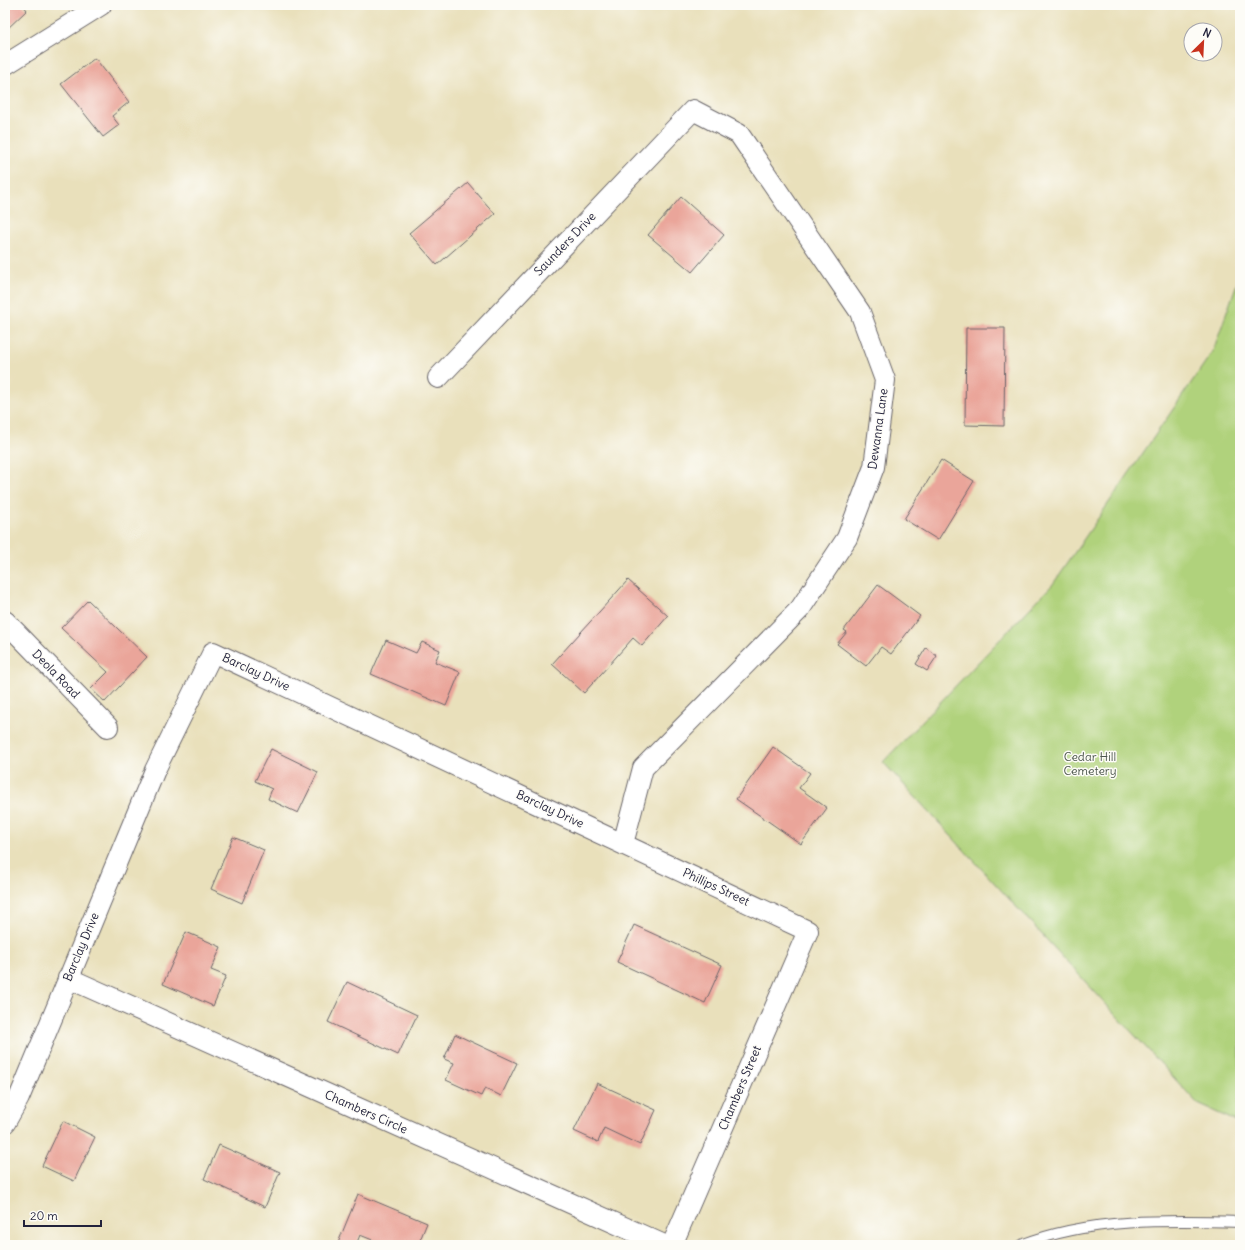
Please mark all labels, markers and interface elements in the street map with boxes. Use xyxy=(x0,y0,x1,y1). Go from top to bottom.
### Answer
north arrow xyxy=(1183,22,1223,62)
text: N xyxy=(1201,25,1213,41)
street label: Saunders Drive xyxy=(531,209,599,279)
street label: Dewanna Lane xyxy=(864,387,891,470)
street label: Deola Road xyxy=(29,646,83,701)
street label: Barclay Drive xyxy=(220,649,293,694)
park label: Cedar Hill Cemetery xyxy=(1063,749,1117,778)
street label: Barclay Drive xyxy=(514,786,587,831)
street label: Phillips Street xyxy=(680,865,752,909)
street label: Barclay Drive xyxy=(59,910,102,983)
street label: Chambers Street xyxy=(715,1043,764,1132)
street label: Chambers Circle xyxy=(322,1087,410,1137)
scale bar xyxy=(24,1202,101,1228)
text: 20 m xyxy=(30,1208,58,1223)

